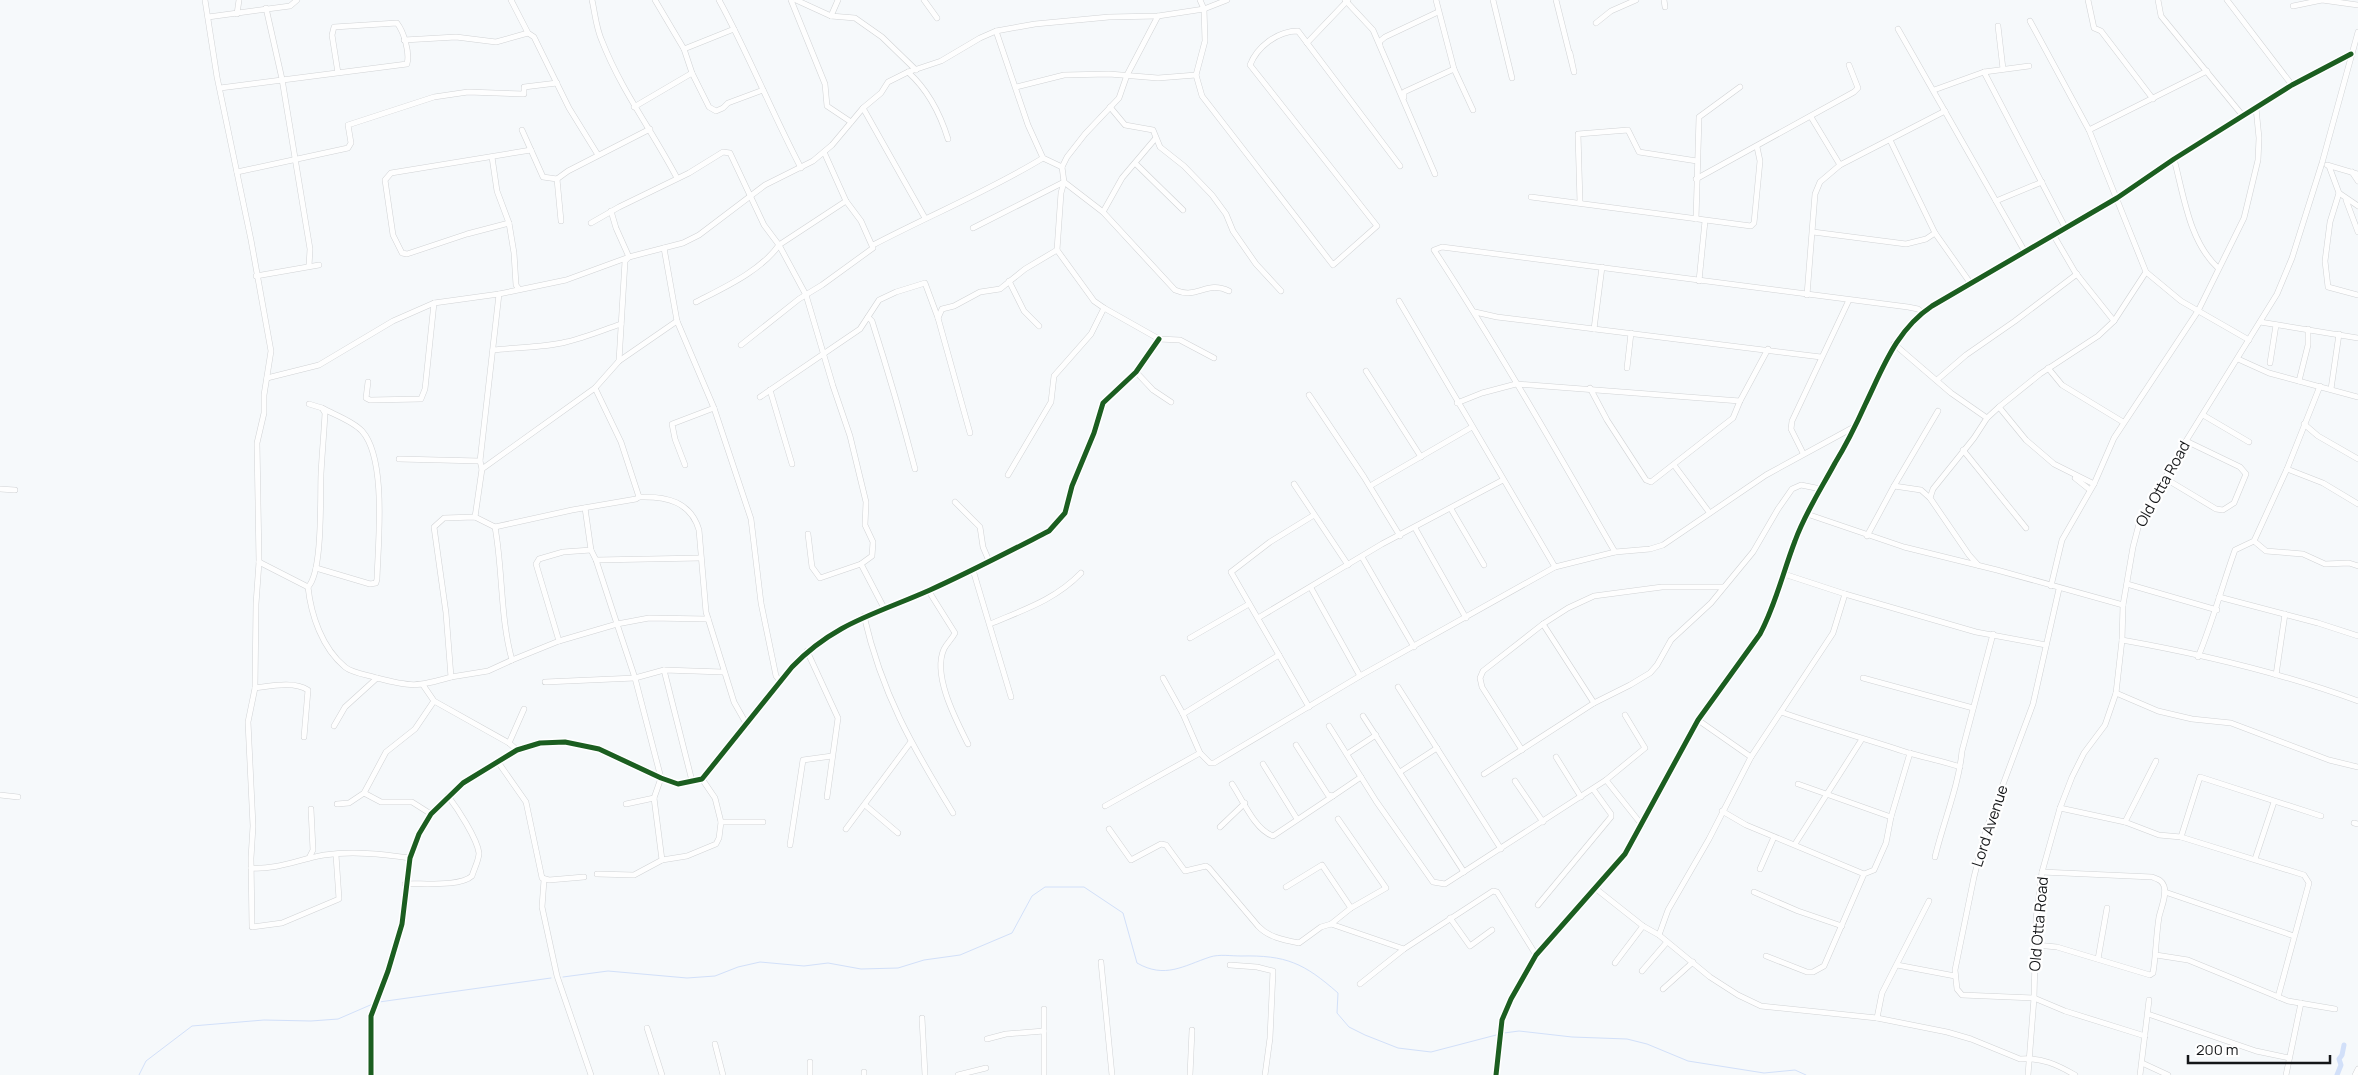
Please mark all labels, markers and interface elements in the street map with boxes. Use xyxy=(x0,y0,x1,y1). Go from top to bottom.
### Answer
street label: Old Otta Road xyxy=(2130,437,2195,530)
street label: Lord Avenue xyxy=(1966,782,2013,870)
street label: Old Otta Road xyxy=(2024,876,2053,972)
scale bar xyxy=(2188,1032,2330,1064)
text: 200 m xyxy=(2196,1039,2239,1060)

